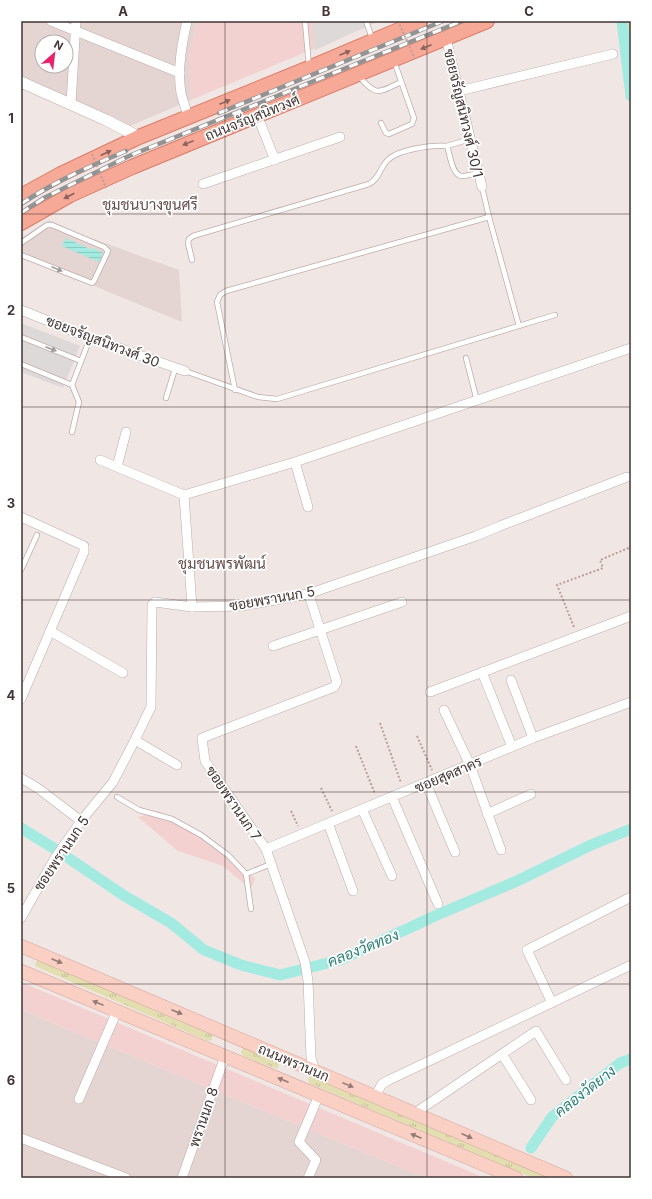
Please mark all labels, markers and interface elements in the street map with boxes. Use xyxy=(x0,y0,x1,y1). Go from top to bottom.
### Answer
text: A xyxy=(118,3,128,19)
text: B xyxy=(322,3,331,19)
text: C xyxy=(524,3,534,19)
north arrow xyxy=(34,34,74,74)
text: N xyxy=(52,37,66,53)
one-way arrow xyxy=(419,44,431,50)
street label: ซอยจรัญสนิทวงศ์ 30/1 xyxy=(440,47,487,179)
one-way arrow xyxy=(340,49,352,55)
street label: ถนนจรัญสนิทวงศ์ xyxy=(202,90,302,145)
one-way arrow xyxy=(220,99,231,105)
text: 1 xyxy=(8,110,14,126)
one-way arrow xyxy=(182,141,194,147)
one-way arrow xyxy=(100,150,111,156)
one-way arrow xyxy=(64,192,75,199)
district label: ชุมชนบางขุนศรี xyxy=(102,195,198,216)
one-way arrow xyxy=(52,267,64,273)
text: 2 xyxy=(7,302,15,318)
street label: ซอยจรัญสนิทวงศ์ 30 xyxy=(43,311,162,371)
one-way arrow xyxy=(46,346,58,352)
text: 3 xyxy=(7,495,15,511)
district label: ชุมชนพรพัฒน์ xyxy=(178,554,266,575)
street label: ซอยพรานนก 5 xyxy=(228,582,316,614)
text: 4 xyxy=(7,687,16,703)
street label: ซอยสุดสาคร xyxy=(412,752,485,798)
street label: ซอยพรานนก 7 xyxy=(203,762,265,844)
street label: ซอยพรานนก 5 xyxy=(30,812,92,894)
text: 5 xyxy=(7,880,15,896)
water label: คลองวัดทอง xyxy=(324,925,402,971)
one-way arrow xyxy=(51,959,63,965)
one-way arrow xyxy=(92,1000,104,1006)
one-way arrow xyxy=(171,1009,182,1015)
street label: ถนนพรานนก xyxy=(256,1039,332,1085)
water label: คลองวัดยาง xyxy=(551,1061,620,1121)
text: 6 xyxy=(7,1072,15,1088)
one-way arrow xyxy=(277,1077,289,1083)
one-way arrow xyxy=(342,1082,354,1088)
street label: พรานนก 8 xyxy=(185,1085,221,1149)
one-way arrow xyxy=(409,1132,421,1138)
one-way arrow xyxy=(462,1133,473,1139)

